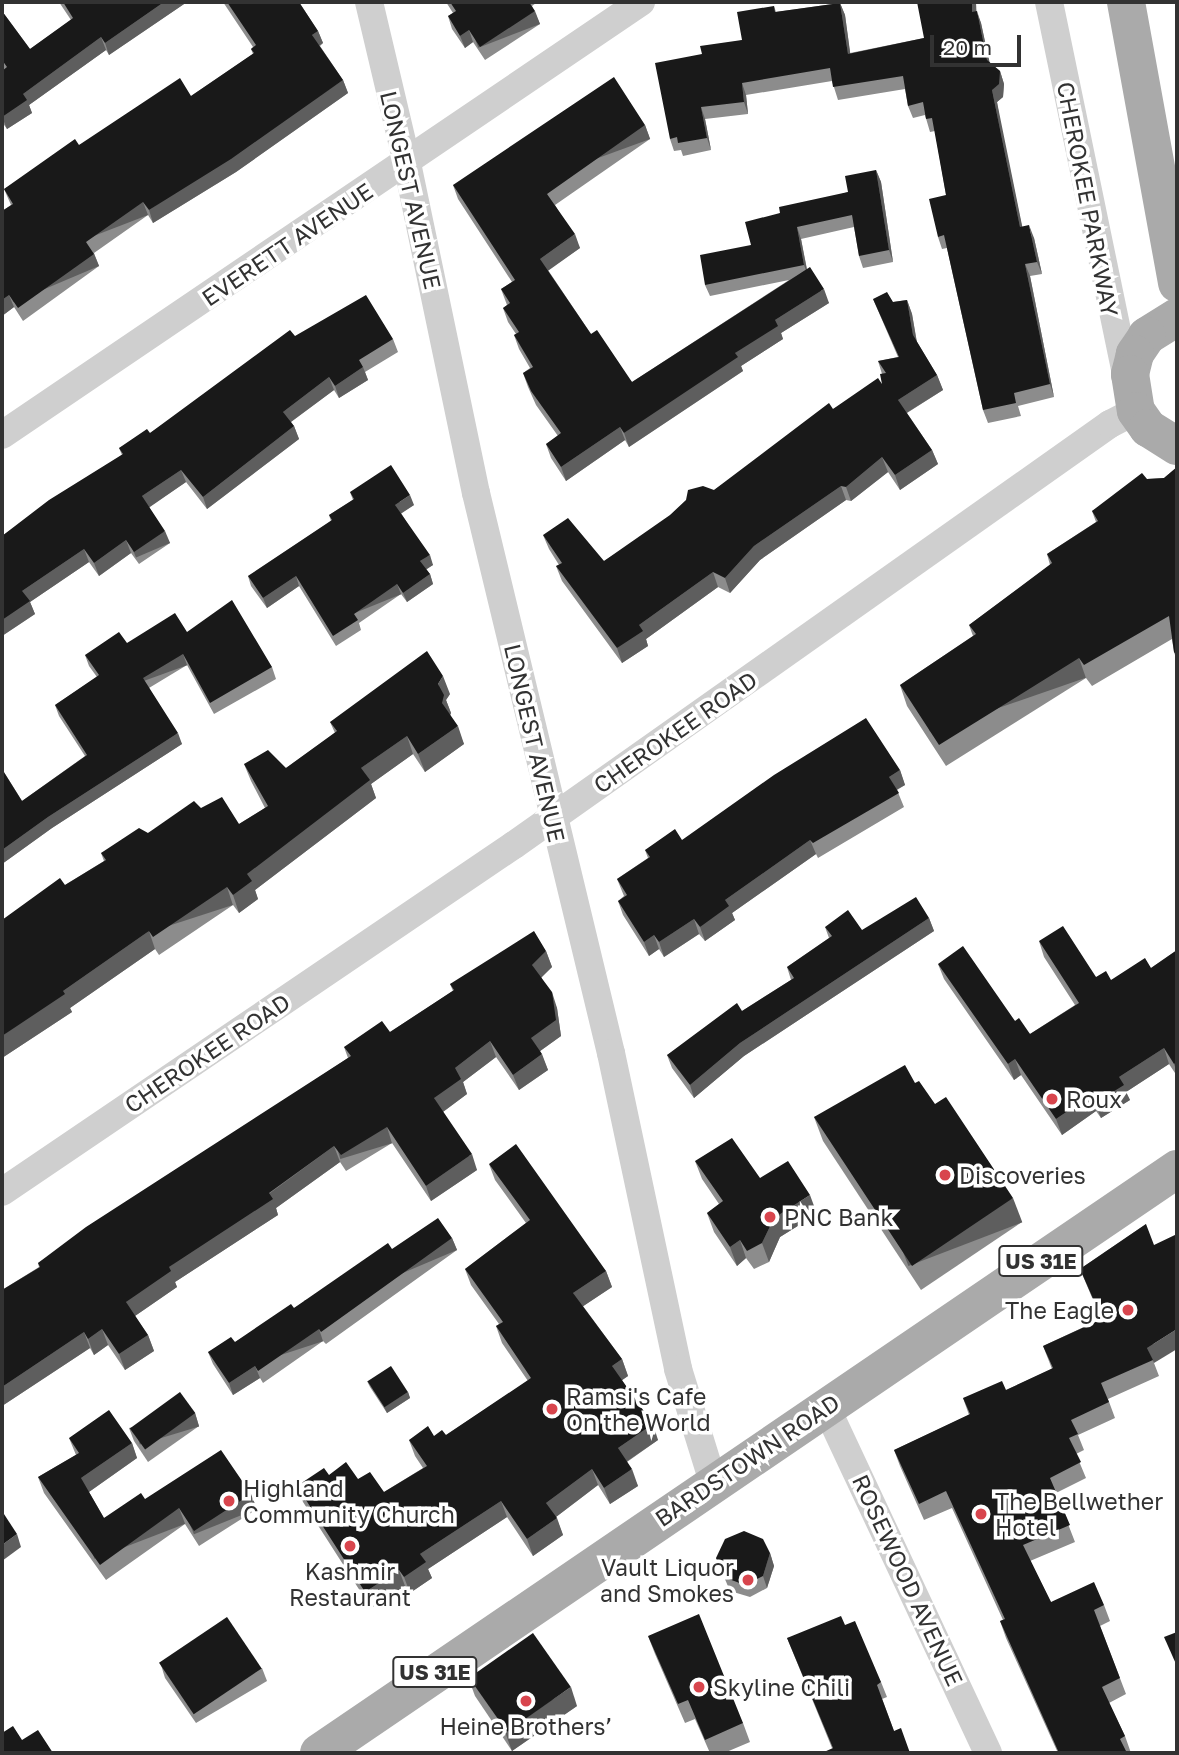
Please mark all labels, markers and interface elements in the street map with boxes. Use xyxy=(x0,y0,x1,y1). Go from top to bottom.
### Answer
scale bar xyxy=(934,21,1025,65)
text: 20 m xyxy=(943,34,992,60)
street label: CHEROKEE PARKWAY xyxy=(1052,79,1124,319)
street label: LONGEST AVENUE xyxy=(375,88,447,292)
street label: EVERETT AVENUE xyxy=(196,177,378,311)
street label: LONGEST AVENUE xyxy=(499,641,571,845)
street label: CHEROKEE ROAD xyxy=(588,665,762,799)
street label: CHEROKEE ROAD xyxy=(119,988,295,1118)
place label: Roux xyxy=(1066,1085,1122,1113)
marker: Roux xyxy=(1044,1091,1060,1107)
place label: Discoveries xyxy=(959,1161,1086,1189)
marker: Discoveries xyxy=(937,1167,953,1183)
place label: PNC Bank xyxy=(784,1203,893,1231)
marker: PNC Bank xyxy=(762,1209,778,1225)
road number: US 31E xyxy=(997,1244,1085,1278)
place label: The Eagle xyxy=(1005,1296,1114,1324)
marker: The Eagle xyxy=(1120,1302,1136,1318)
place label: Ramsi's Cafe On the World xyxy=(566,1382,711,1436)
street label: BARDSTOWN ROAD xyxy=(650,1388,844,1532)
marker: Ramsi's Cafe On the World xyxy=(544,1401,560,1417)
street label: ROSEWOOD AVENUE xyxy=(847,1470,969,1690)
place label: Highland Community Church xyxy=(243,1474,455,1528)
place label: The Bellwether Hotel xyxy=(995,1487,1163,1541)
marker: Highland Community Church xyxy=(221,1493,237,1509)
marker: The Bellwether Hotel xyxy=(973,1506,989,1522)
marker: Kashmir Restaurant xyxy=(342,1538,358,1554)
place label: Vault Liquor and Smokes xyxy=(600,1553,734,1607)
place label: Kashmir Restaurant xyxy=(289,1557,411,1611)
marker: Vault Liquor and Smokes xyxy=(740,1572,756,1588)
road number: US 31E xyxy=(391,1654,479,1690)
place label: Skyline Chili xyxy=(713,1673,850,1701)
marker: Skyline Chili xyxy=(691,1679,707,1695)
marker: Heine Brothers’ xyxy=(518,1693,534,1709)
place label: Heine Brothers’ xyxy=(440,1712,612,1740)

